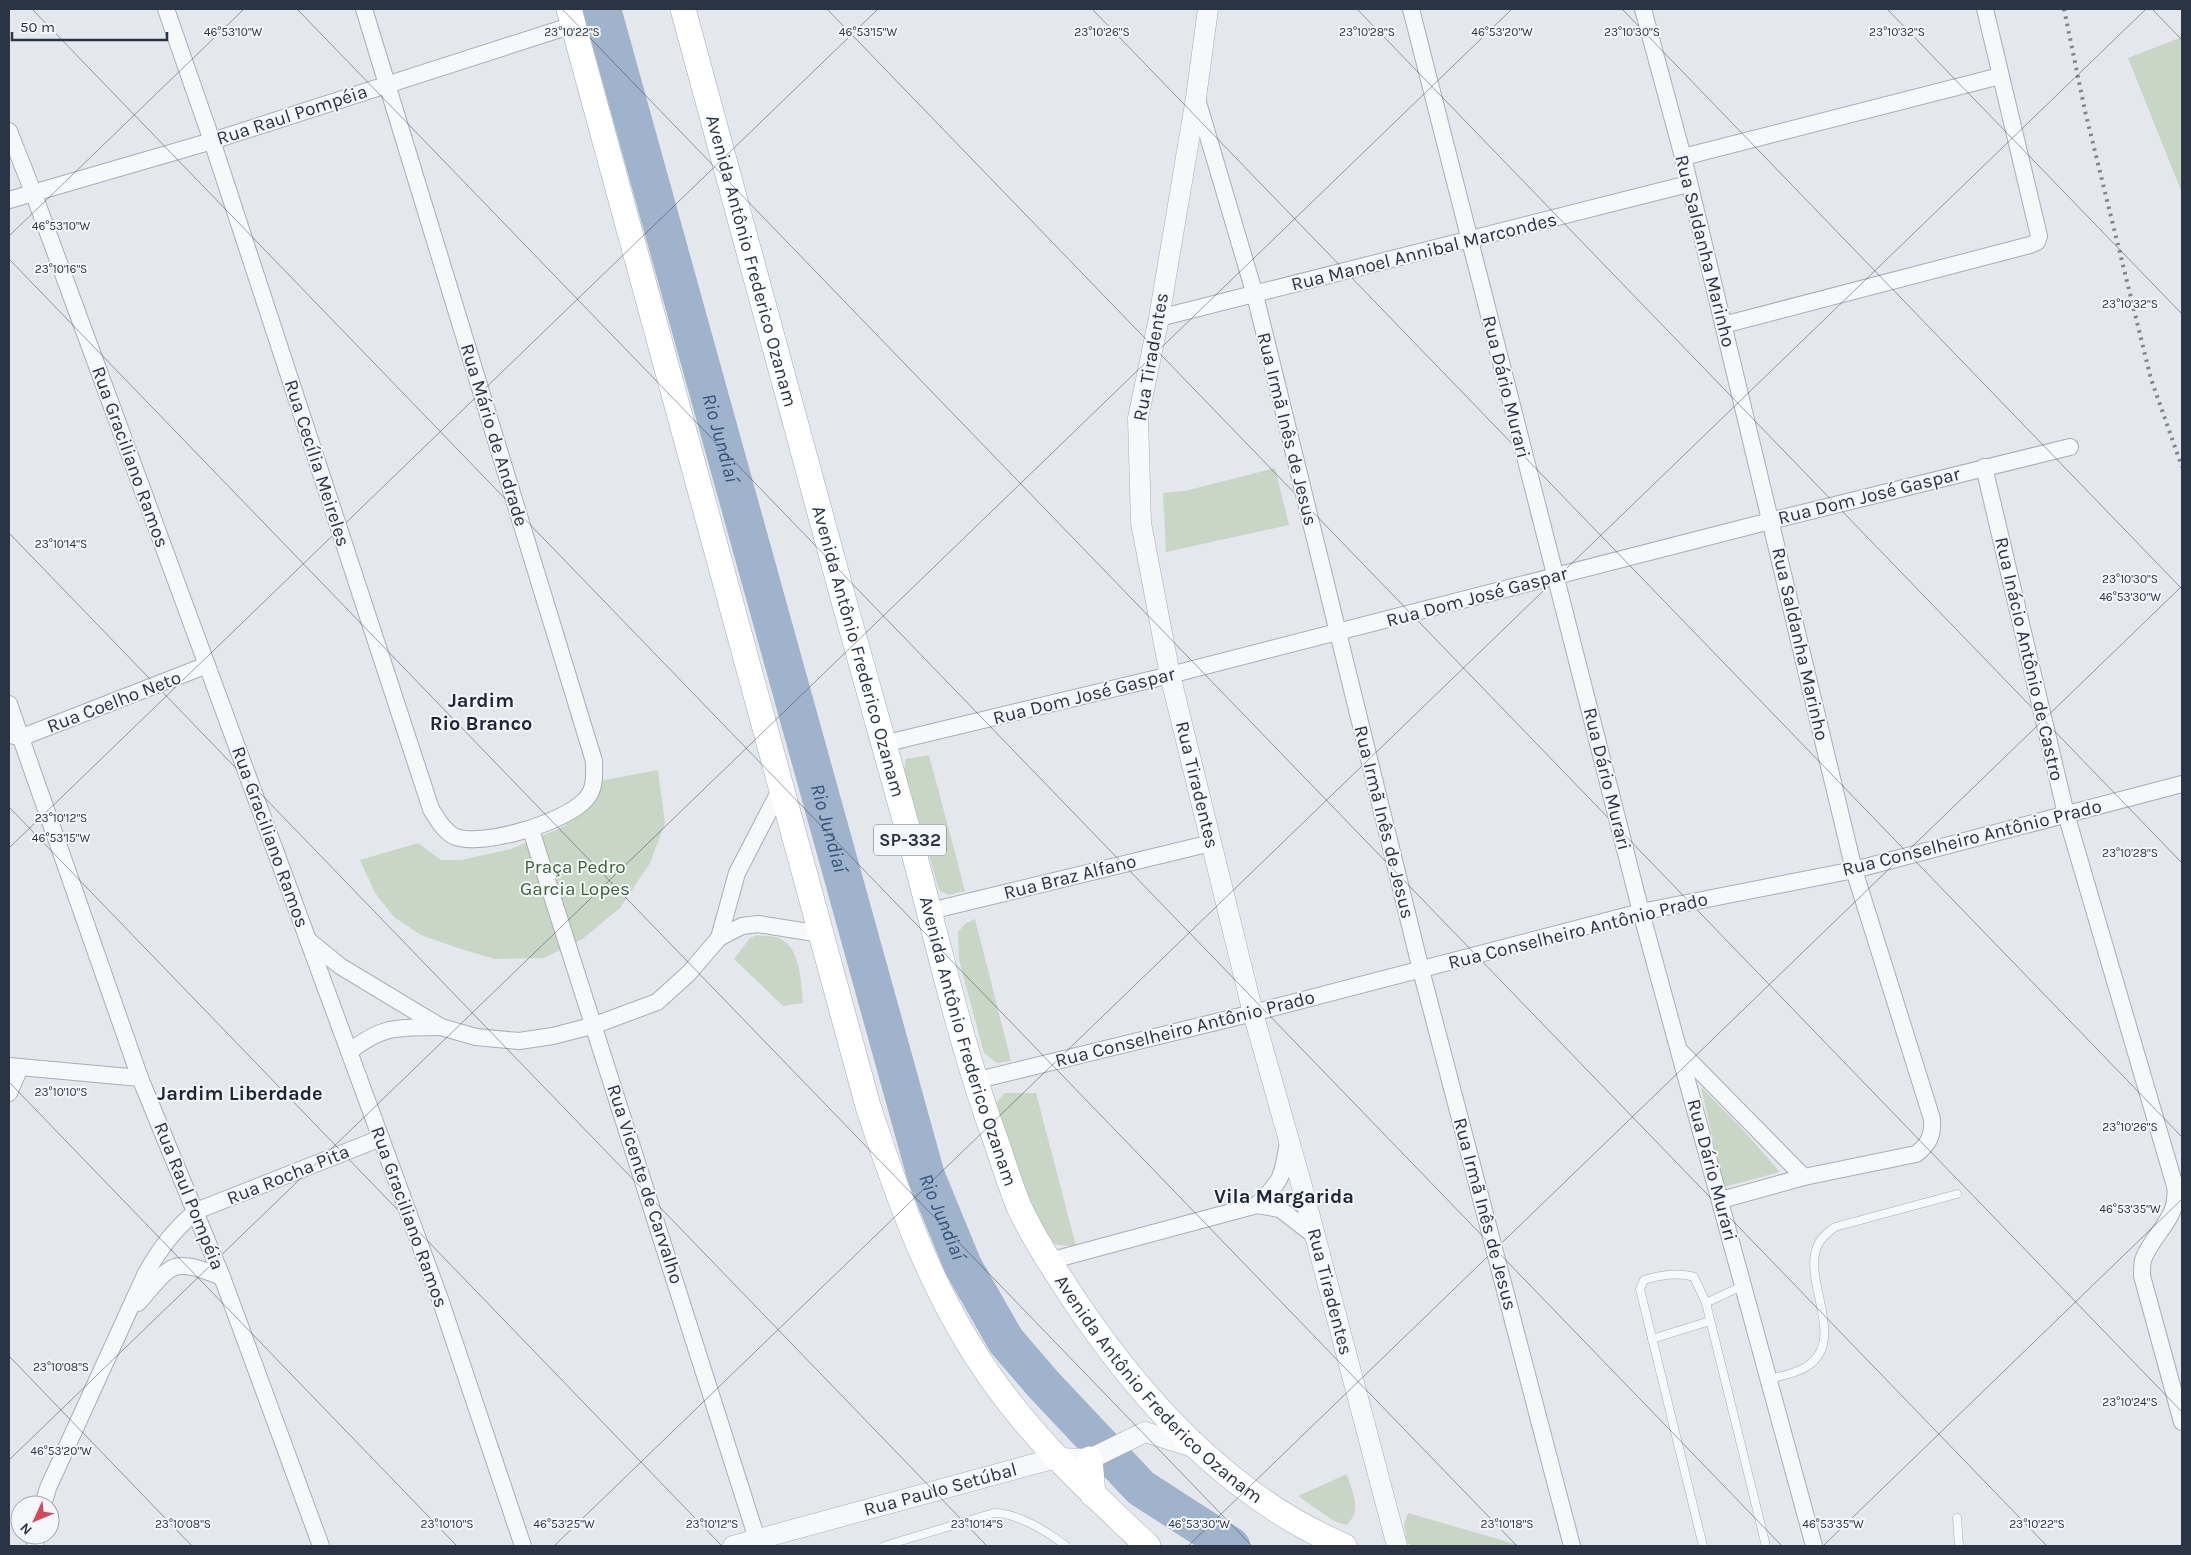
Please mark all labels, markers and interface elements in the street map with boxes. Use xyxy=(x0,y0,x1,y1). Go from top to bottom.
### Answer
scale bar xyxy=(12,10,168,42)
text: 50 m xyxy=(20,18,55,36)
text: 46°53'10"W xyxy=(204,25,263,39)
text: 23°10'22"S xyxy=(544,25,600,39)
text: 46°53'15"W xyxy=(839,25,897,39)
text: 23°10'26"S xyxy=(1074,25,1130,39)
text: 23°10'28"S xyxy=(1339,25,1395,39)
text: 46°53'20"W xyxy=(1471,25,1533,39)
text: 23°10'30"S xyxy=(1604,25,1660,39)
text: 23°10'32"S xyxy=(1869,25,1925,39)
street label: Rua Raul Pompéia xyxy=(214,80,370,150)
street label: Avenida Antônio Frederico Ozanam xyxy=(701,113,801,409)
street label: Rua Saldanha Marinho xyxy=(1670,153,1740,349)
street label: Rua Manoel Annibal Marcondes xyxy=(1289,208,1559,296)
text: 46°53'10"W xyxy=(32,219,91,233)
text: 23°10'16"S xyxy=(35,262,87,276)
street label: Rua Tiradentes xyxy=(1129,291,1173,423)
text: 23°10'32"S xyxy=(2102,297,2158,311)
street label: Rua Dário Murari xyxy=(1478,314,1534,460)
street label: Rua Irmã Inês de Jesus xyxy=(1252,330,1322,528)
street label: Rua Mário de Andrade xyxy=(456,341,532,529)
street label: Rua Graciliano Ramos xyxy=(87,363,173,551)
street label: Rua Cecília Meireles xyxy=(280,377,354,549)
water label: Rio Jundiaí xyxy=(698,391,745,487)
street label: Rua Dom José Gaspar xyxy=(1776,463,1962,529)
street label: Avenida Antônio Frederico Ozanam xyxy=(807,503,909,800)
street label: Rua Inácio Antônio de Castro xyxy=(1990,535,2068,783)
text: 23°10'14"S xyxy=(35,537,87,551)
street label: Rua Saldanha Marinho xyxy=(1767,545,1833,743)
street label: Rua Dom José Gaspar xyxy=(1384,562,1570,632)
text: 23°10'30"S xyxy=(2102,572,2158,586)
text: 46°53'30"W xyxy=(2099,590,2161,604)
street label: Rua Dom José Gaspar xyxy=(991,663,1177,729)
street label: Rua Coelho Neto xyxy=(44,666,184,738)
district label: Jardim Rio Branco xyxy=(430,689,532,735)
street label: Rua Dário Murari xyxy=(1579,706,1635,852)
street label: Rua Tiradentes xyxy=(1171,719,1223,851)
street label: Rua Irmã Inês de Jesus xyxy=(1349,723,1419,921)
street label: Rua Graciliano Ramos xyxy=(227,743,313,931)
water label: Rio Jundiaí xyxy=(806,781,853,878)
street label: Rua Conselheiro Antônio Prado xyxy=(1840,795,2104,881)
text: 23°10'12"S xyxy=(35,811,87,825)
road number: SP-332 xyxy=(874,824,946,856)
text: 46°53'15"W xyxy=(32,831,90,845)
text: 23°10'28"S xyxy=(2102,846,2158,860)
street label: Rua Braz Alfano xyxy=(1001,850,1139,904)
park label: Praça Pedro Garcia Lopes xyxy=(520,856,630,900)
street label: Rua Conselheiro Antônio Prado xyxy=(1446,888,1710,974)
street label: Avenida Antônio Frederico Ozanam xyxy=(915,894,1021,1189)
street label: Rua Conselheiro Antônio Prado xyxy=(1053,986,1317,1072)
street label: Rua Vicente de Carvalho xyxy=(602,1081,688,1287)
district label: Jardim Liberdade xyxy=(157,1082,323,1105)
text: 23°10'10"S xyxy=(35,1085,87,1099)
street label: Rua Dário Murari xyxy=(1682,1097,1742,1243)
street label: Rua Irmã Inês de Jesus xyxy=(1449,1115,1521,1313)
street label: Rua Raul Pompéia xyxy=(149,1119,229,1273)
text: 23°10'26"S xyxy=(2102,1120,2158,1134)
street label: Rua Graciliano Ramos xyxy=(366,1123,452,1311)
street label: Rua Rocha Pita xyxy=(224,1140,352,1210)
water label: Rio Jundiaí xyxy=(915,1170,972,1266)
district label: Vila Margarida xyxy=(1214,1185,1354,1208)
text: 46°53'35"W xyxy=(2099,1202,2161,1216)
street label: Rua Tiradentes xyxy=(1303,1226,1357,1357)
street label: Avenida Antônio Frederico Ozanam xyxy=(1050,1271,1267,1508)
text: 23°10'08"S xyxy=(33,1360,89,1374)
text: 23°10'24"S xyxy=(2102,1395,2158,1409)
text: 46°53'20"W xyxy=(30,1444,92,1458)
street label: Rua Paulo Setúbal xyxy=(861,1458,1019,1521)
north arrow xyxy=(10,1495,60,1545)
text: 23°10'08"S xyxy=(155,1517,211,1531)
text: 23°10'10"S xyxy=(421,1517,473,1531)
text: 46°53'25"W xyxy=(533,1517,595,1531)
text: 23°10'12"S xyxy=(686,1517,738,1531)
text: 23°10'14"S xyxy=(951,1517,1003,1531)
text: 46°53'30"W xyxy=(1168,1517,1230,1531)
text: 23°10'18"S xyxy=(1480,1517,1534,1531)
text: 46°53'35"W xyxy=(1802,1517,1864,1531)
text: 23°10'22"S xyxy=(2009,1517,2065,1531)
text: N xyxy=(16,1519,36,1538)

